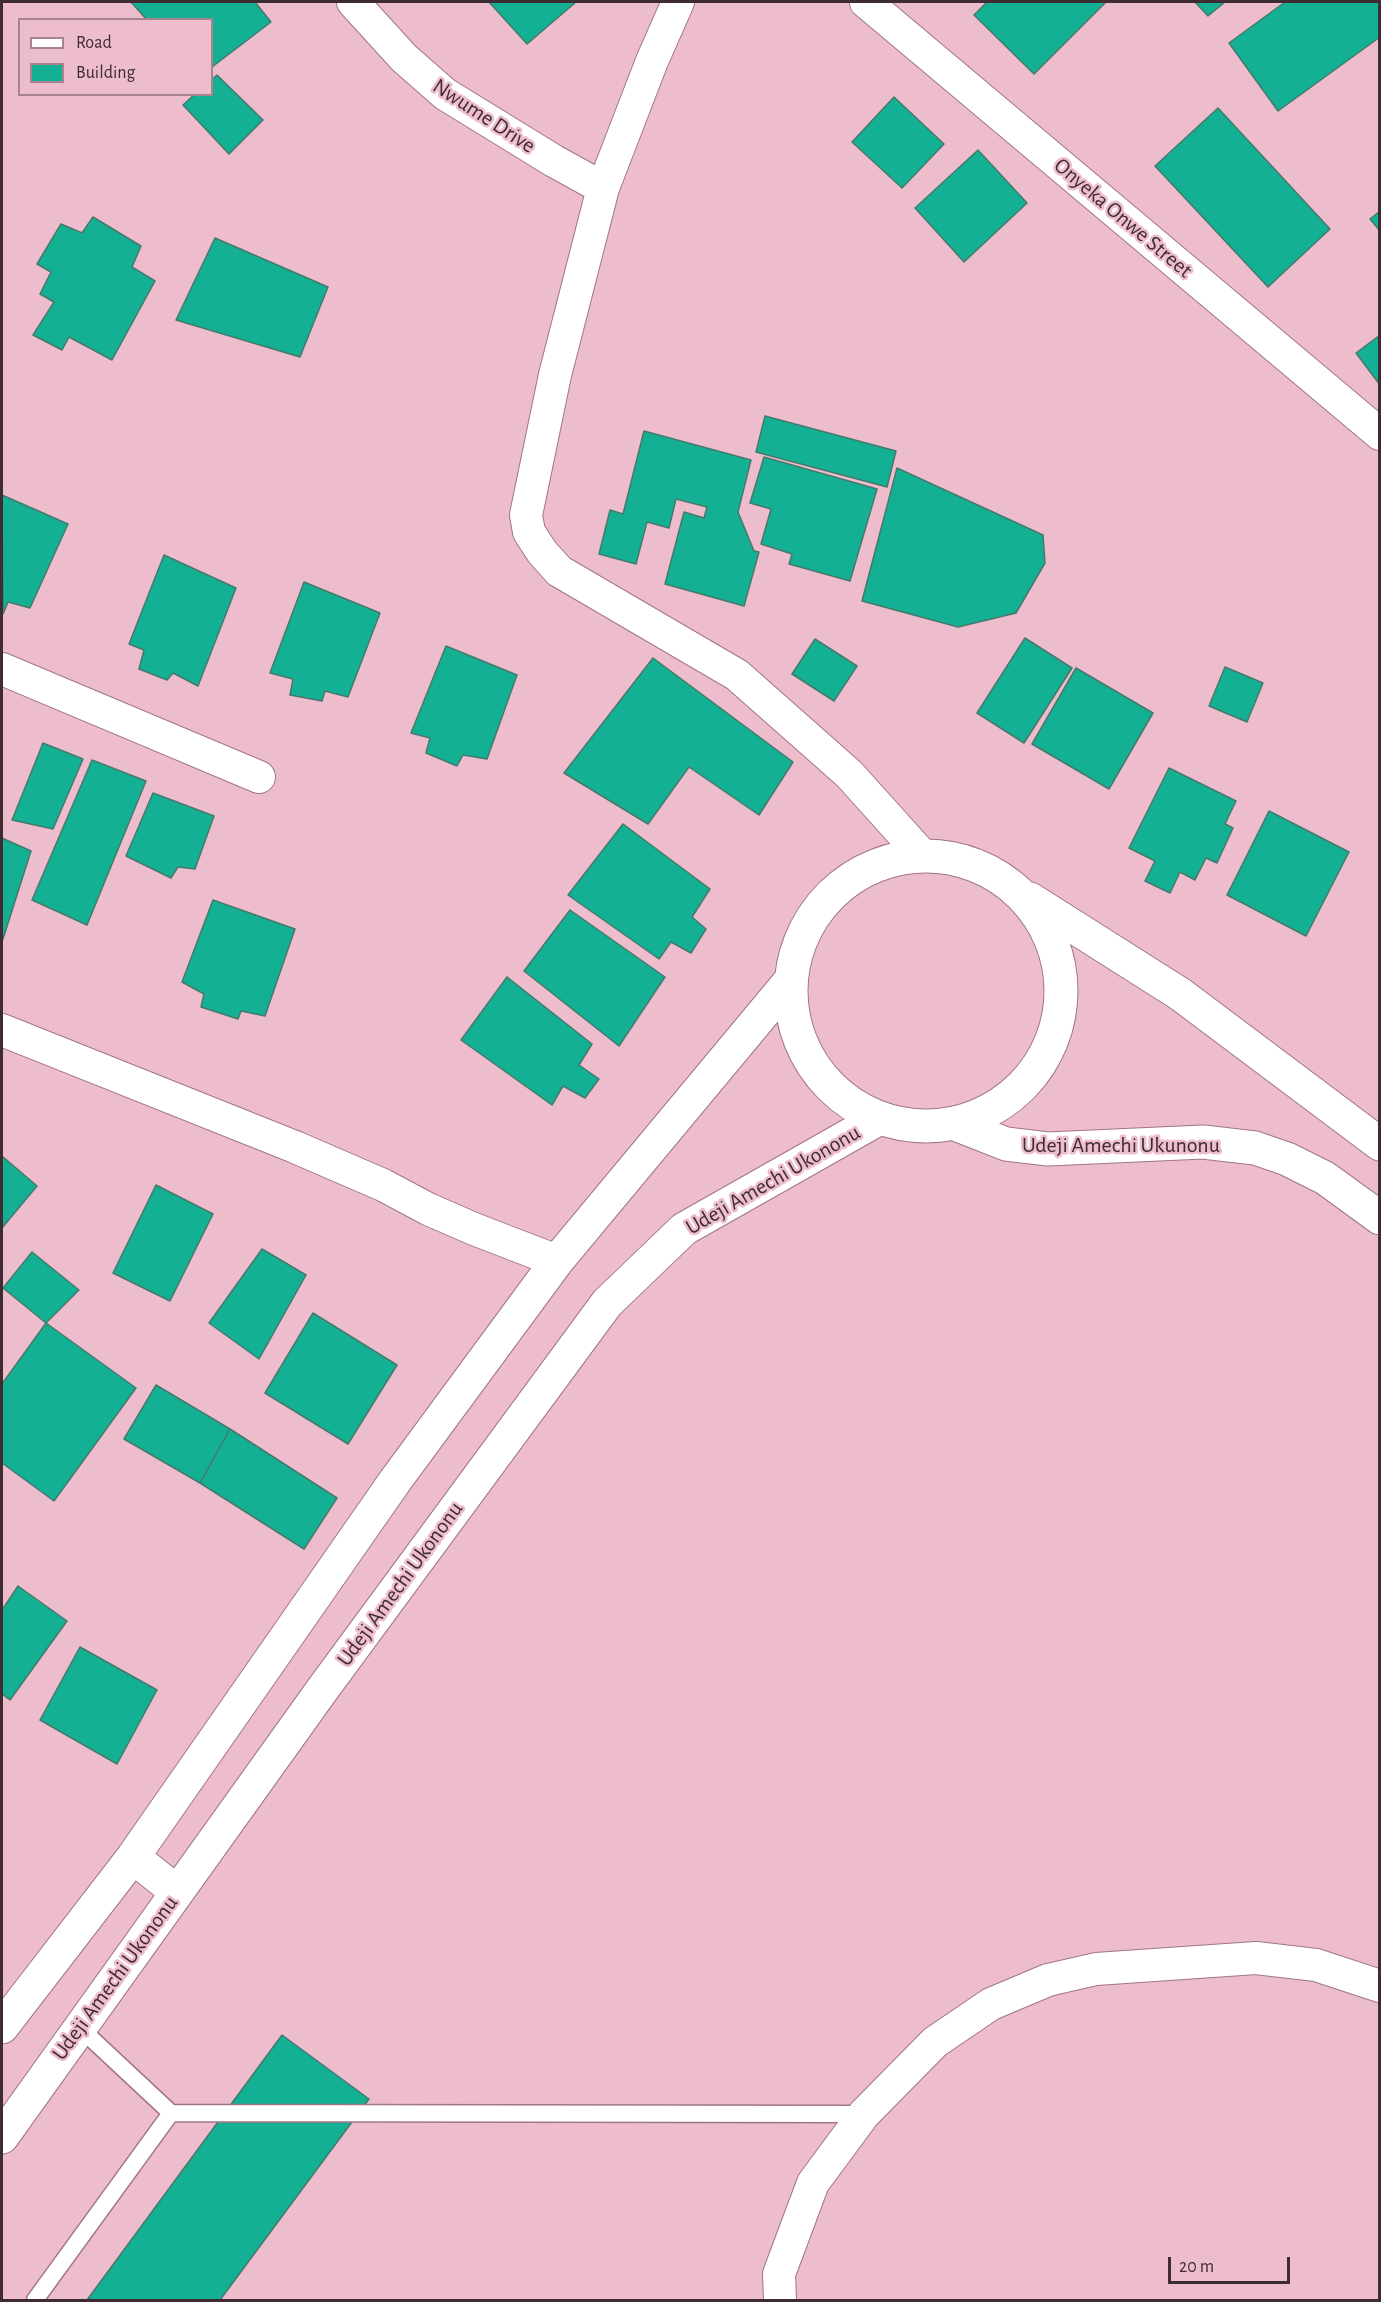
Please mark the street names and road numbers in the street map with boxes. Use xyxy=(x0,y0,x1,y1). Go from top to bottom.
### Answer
street label: Nwume Drive xyxy=(428,73,540,159)
street label: Onyeka Onwe Street xyxy=(1048,152,1198,284)
street label: Udeji Amechi Ukononu xyxy=(681,1119,865,1241)
street label: Udeji Amechi Ukunonu xyxy=(1022,1132,1220,1158)
street label: Udeji Amechi Ukononu xyxy=(331,1497,469,1671)
street label: Udeji Amechi Ukononu xyxy=(46,1891,184,2065)

